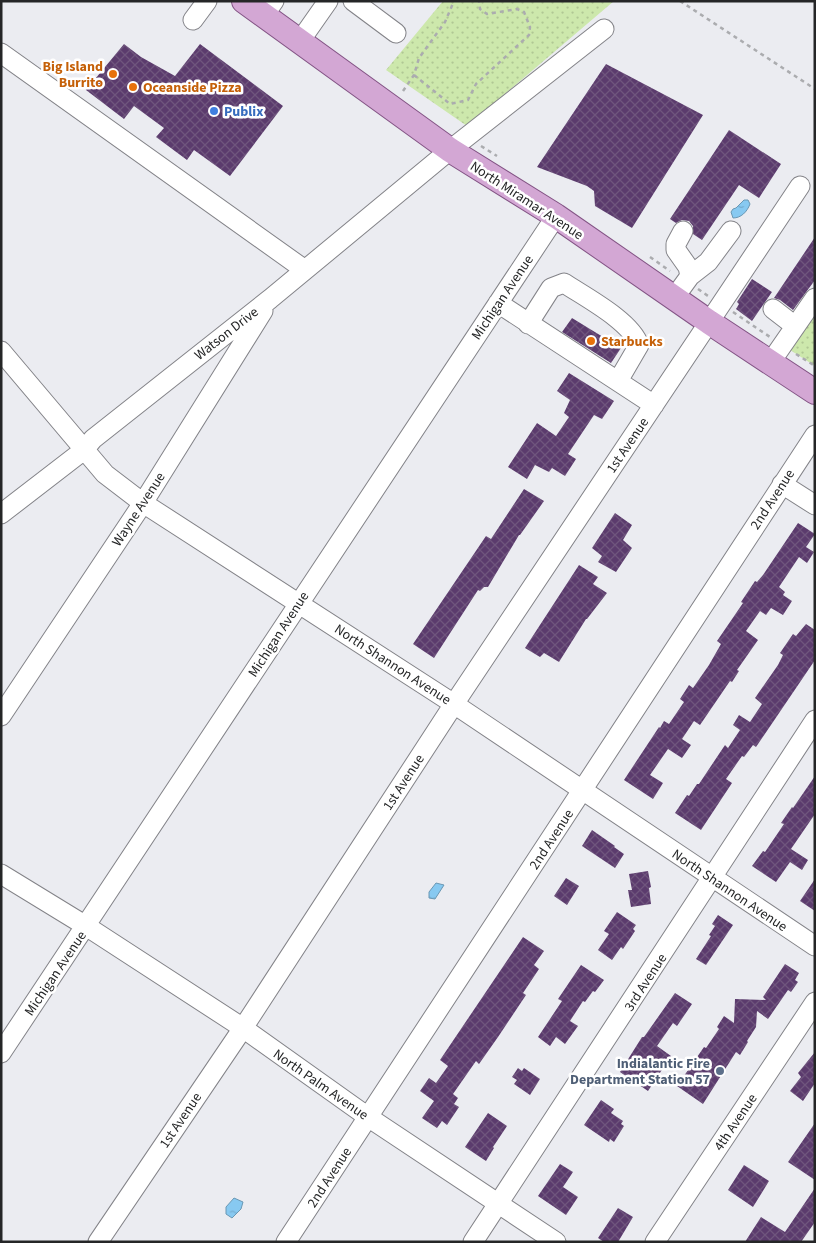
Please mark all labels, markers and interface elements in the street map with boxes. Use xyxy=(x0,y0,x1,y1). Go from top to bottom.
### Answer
place label: Big Island Burrito xyxy=(43,57,103,93)
marker: Big Island Burrito xyxy=(107,68,119,80)
place label: Oceanside Pizza xyxy=(143,78,242,98)
marker: Oceanside Pizza xyxy=(127,81,139,93)
place label: Publix xyxy=(224,102,263,122)
marker: Publix xyxy=(208,105,220,117)
street label: North Miramar Avenue xyxy=(466,157,587,245)
street label: Michigan Avenue xyxy=(467,251,539,344)
street label: Watson Drive xyxy=(190,302,263,365)
place label: Starbucks xyxy=(601,332,663,352)
marker: Starbucks xyxy=(585,335,597,347)
street label: 1st Avenue xyxy=(602,414,654,477)
street label: 2nd Avenue xyxy=(746,465,800,534)
street label: Wayne Avenue xyxy=(107,468,170,551)
street label: Michigan Avenue xyxy=(244,588,314,681)
street label: North Shannon Avenue xyxy=(330,620,455,710)
street label: 1st Avenue xyxy=(378,751,429,815)
street label: 2nd Avenue xyxy=(525,805,579,874)
street label: North Shannon Avenue xyxy=(668,845,791,937)
street label: Michigan Avenue xyxy=(20,927,92,1020)
street label: 3rd Avenue xyxy=(620,950,672,1015)
street label: North Palm Avenue xyxy=(269,1044,372,1125)
place label: Indialantic Fire Department Station 57 xyxy=(570,1054,710,1090)
marker: Indialantic Fire Department Station 57 xyxy=(714,1065,726,1077)
street label: 1st Avenue xyxy=(155,1089,207,1152)
street label: 4th Avenue xyxy=(709,1090,762,1155)
street label: 2nd Avenue xyxy=(303,1143,357,1212)

